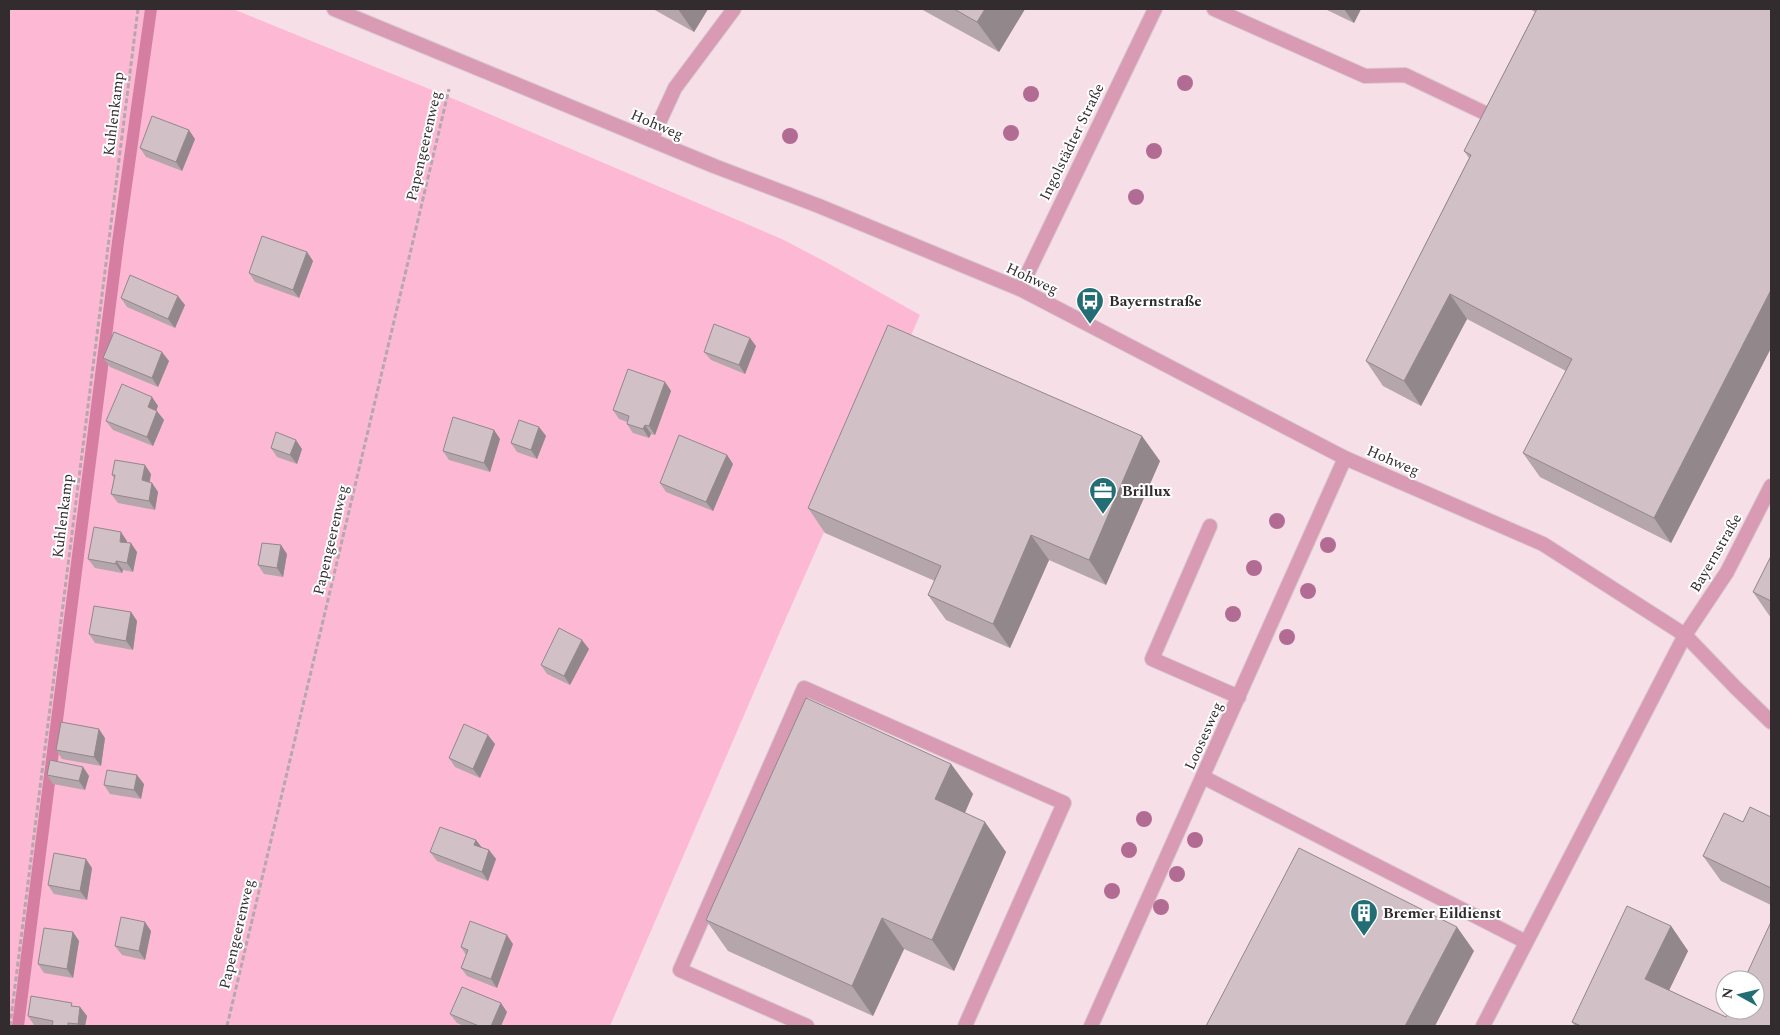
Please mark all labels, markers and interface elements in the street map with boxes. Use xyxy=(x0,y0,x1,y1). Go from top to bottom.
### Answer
street label: Kuhlenkamp xyxy=(97,71,131,157)
street label: Ingolstädter Straße xyxy=(1034,79,1110,205)
street label: Papengeerenweg xyxy=(400,89,448,203)
street label: Hohweg xyxy=(627,104,687,146)
street label: Hohweg xyxy=(1002,257,1062,301)
bus stop icon: Bayernstraße xyxy=(1075,286,1105,325)
place label: Bayernstraße xyxy=(1109,290,1202,313)
street label: Hohweg xyxy=(1363,440,1423,482)
street label: Kuhlenkamp xyxy=(46,473,80,559)
office icon: Brillux xyxy=(1088,476,1118,515)
place label: Brillux xyxy=(1122,480,1171,503)
street label: Papengeerenweg xyxy=(307,483,355,597)
street label: Bayernstraße xyxy=(1684,509,1748,597)
street label: Loosesweg xyxy=(1179,698,1229,774)
street label: Papengeerenweg xyxy=(213,877,261,991)
building icon: Bremer Eildienst xyxy=(1349,898,1379,937)
place label: Bremer Eildienst xyxy=(1383,902,1502,925)
north arrow xyxy=(1715,970,1765,1020)
text: N xyxy=(1716,986,1739,1000)

